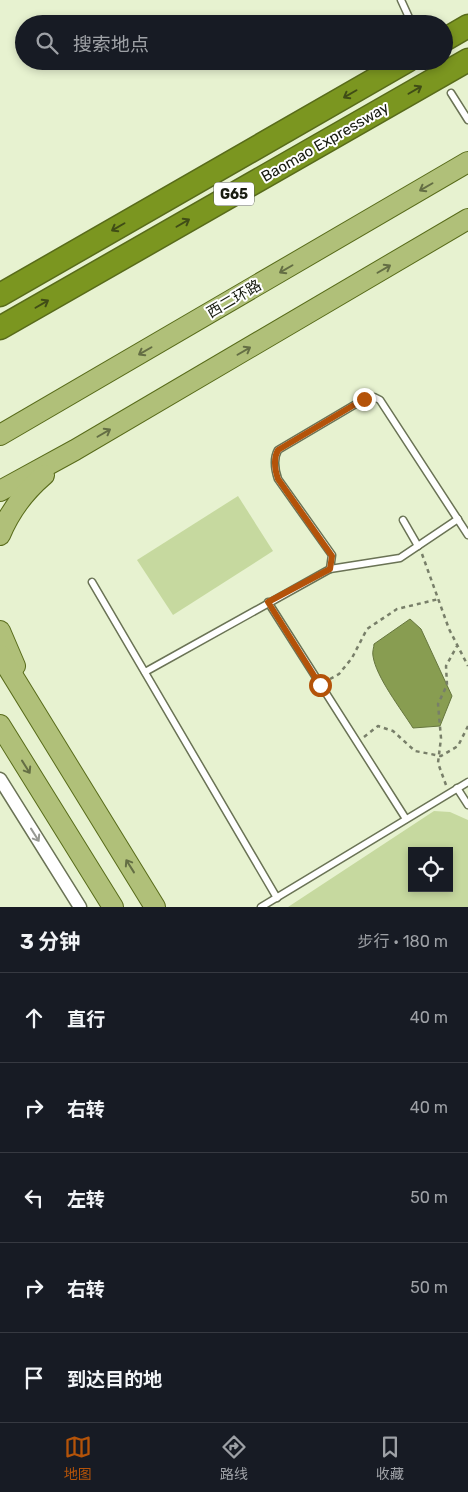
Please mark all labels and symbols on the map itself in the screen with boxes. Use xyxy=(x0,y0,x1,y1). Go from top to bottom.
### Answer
one-way arrow xyxy=(408,85,423,95)
one-way arrow xyxy=(343,90,357,100)
street label: Baomao Expressway xyxy=(258,98,392,186)
road number: G65 xyxy=(214,182,254,205)
one-way arrow xyxy=(419,182,433,192)
one-way arrow xyxy=(176,218,190,228)
one-way arrow xyxy=(111,223,125,233)
one-way arrow xyxy=(376,263,390,273)
one-way arrow xyxy=(279,264,293,274)
street label: 西二环路 xyxy=(204,276,264,322)
one-way arrow xyxy=(35,299,50,309)
one-way arrow xyxy=(236,345,250,355)
one-way arrow xyxy=(139,346,153,356)
route end xyxy=(353,388,376,411)
one-way arrow xyxy=(96,428,110,438)
route start xyxy=(309,674,332,697)
one-way arrow xyxy=(21,759,31,773)
one-way arrow xyxy=(30,827,40,841)
one-way arrow xyxy=(124,859,134,873)

